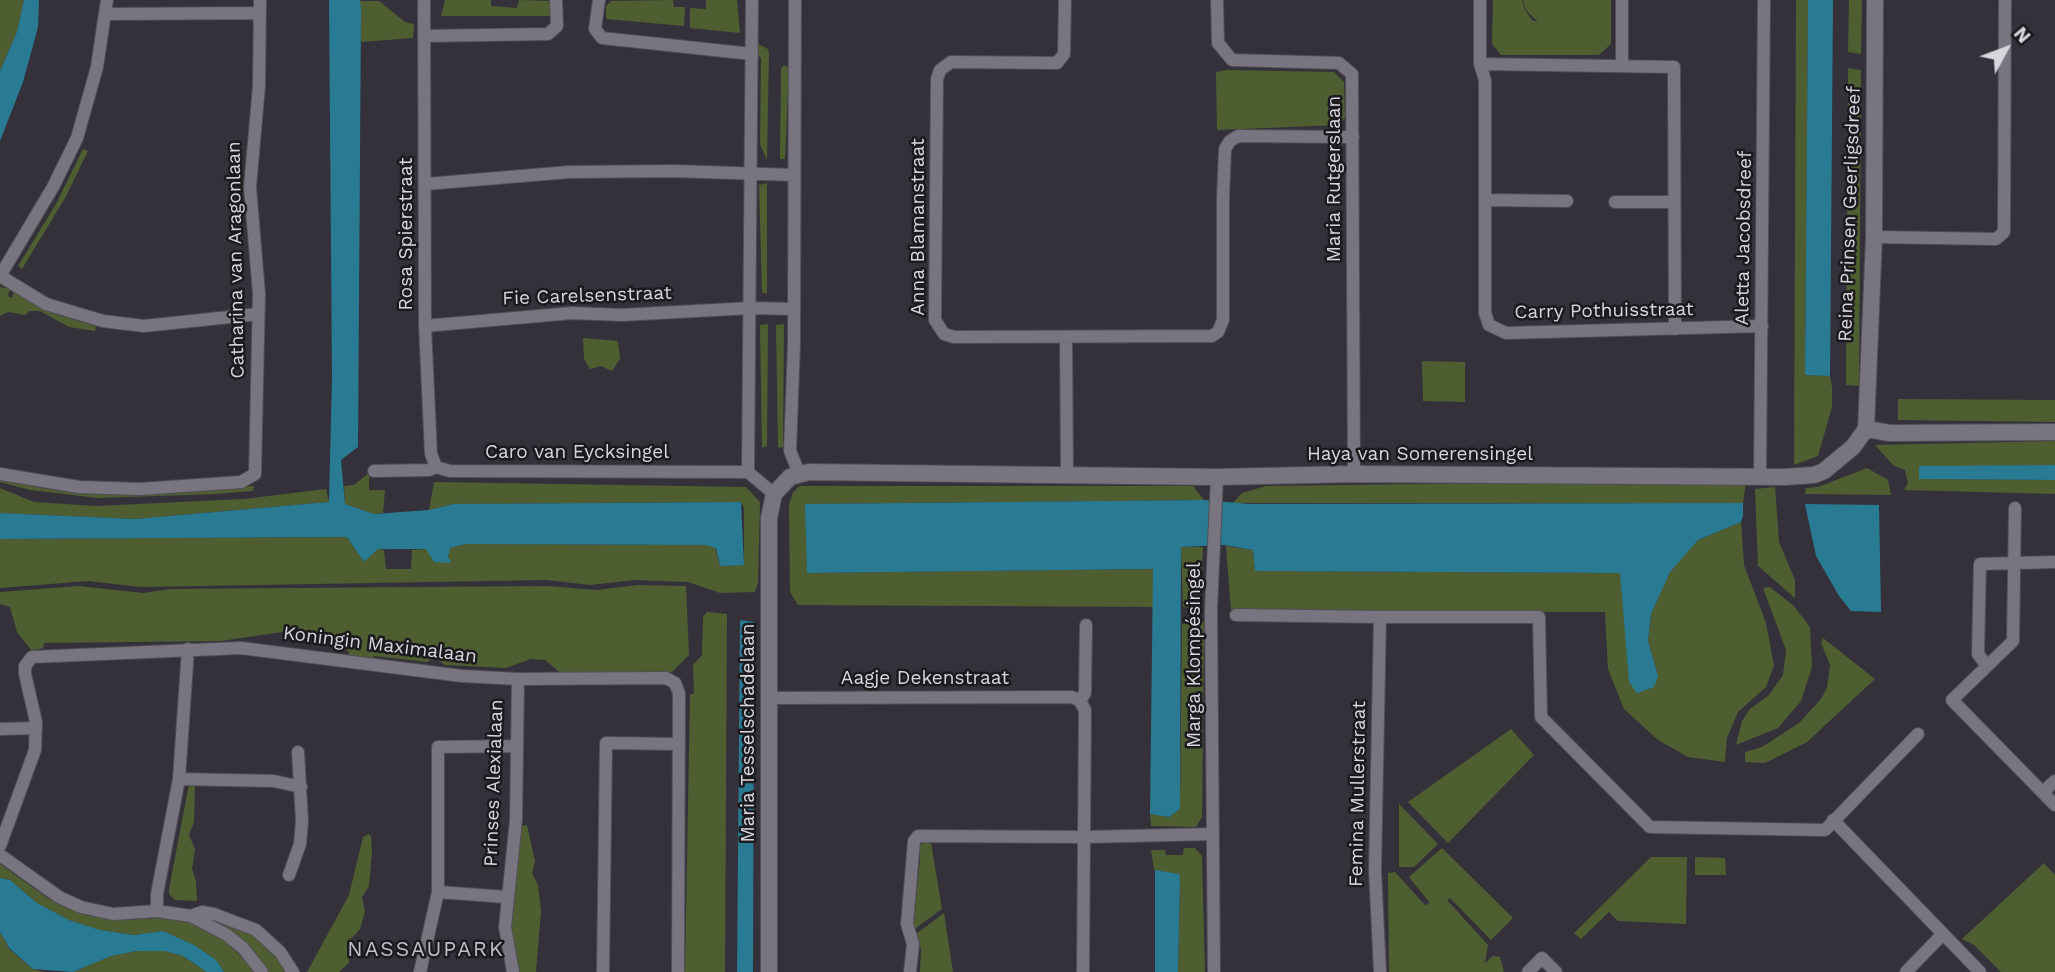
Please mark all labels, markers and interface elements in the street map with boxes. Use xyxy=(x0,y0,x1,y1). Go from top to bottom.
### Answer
north arrow xyxy=(1971,14,2041,84)
text: N xyxy=(2009,22,2036,48)
street label: Reina Prinsen Geerligsdreef xyxy=(1834,86,1866,342)
street label: Maria Rutgerslaan xyxy=(1323,96,1345,262)
street label: Anna Blamanstraat xyxy=(907,138,929,316)
street label: Catharina van Aragonlaan xyxy=(223,141,249,379)
street label: Aletta Jacobsdreef xyxy=(1731,150,1757,326)
street label: Rosa Spierstraat xyxy=(395,158,417,310)
street label: Fie Carelsenstraat xyxy=(502,282,672,310)
street label: Carry Pothuisstraat xyxy=(1514,298,1694,324)
street label: Caro van Eycksingel xyxy=(485,441,669,463)
street label: Haya van Somerensingel xyxy=(1307,443,1533,465)
street label: Marga Klompésingel xyxy=(1183,562,1205,748)
street label: Koningin Maximalaan xyxy=(282,622,478,668)
street label: Maria Tesselschadelaan xyxy=(737,623,759,843)
street label: Aagje Dekenstraat xyxy=(841,667,1009,689)
street label: Prinses Alexialaan xyxy=(480,699,508,867)
street label: Femina Mullerstraat xyxy=(1345,701,1371,887)
district label: NASSAUPARK xyxy=(348,937,504,963)

